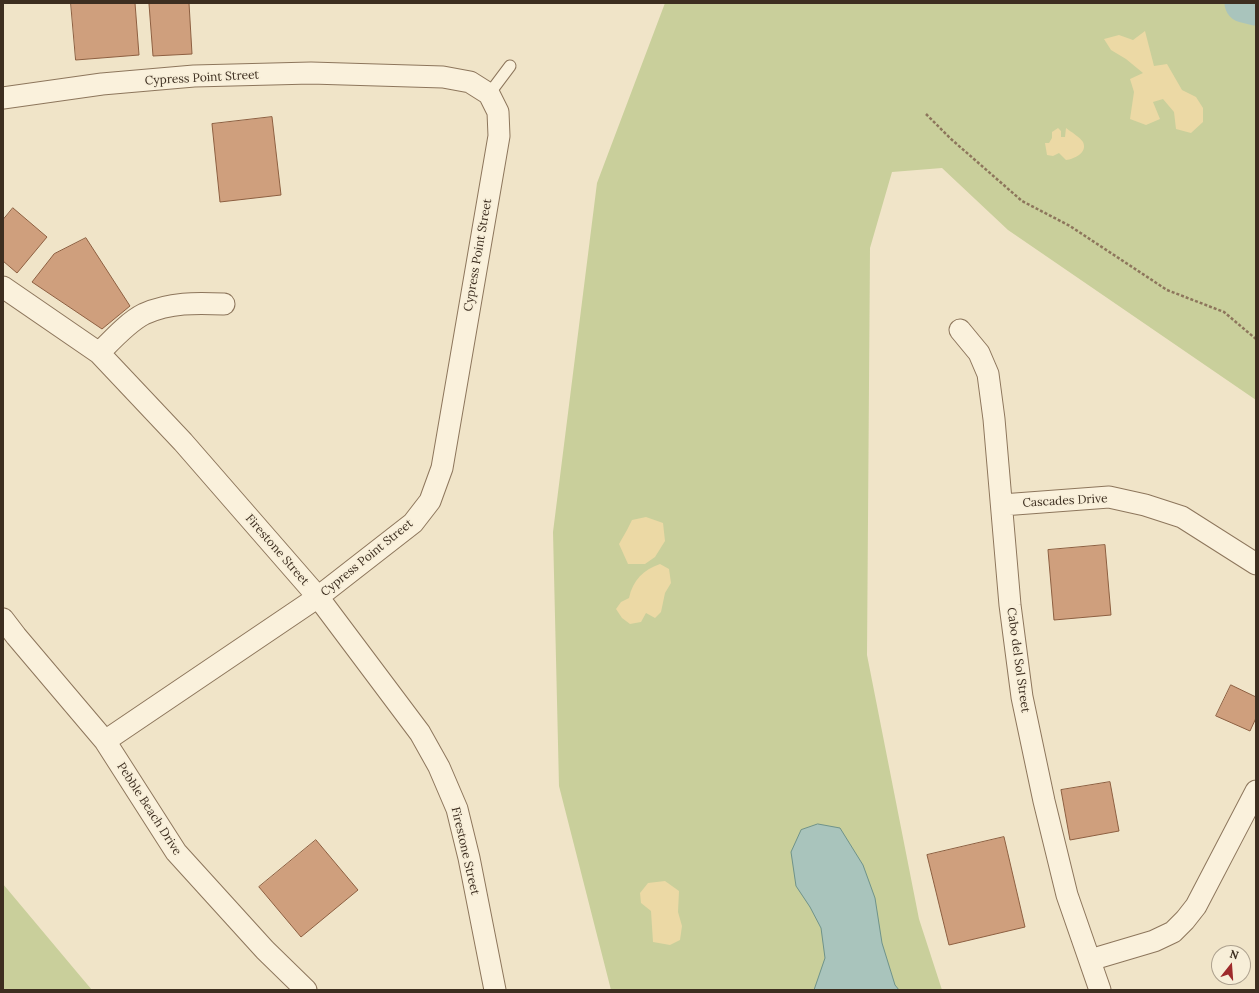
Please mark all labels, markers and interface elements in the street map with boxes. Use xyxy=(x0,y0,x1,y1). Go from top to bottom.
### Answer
street label: Cypress Point Street xyxy=(145,68,259,88)
street label: Cypress Point Street xyxy=(461,197,495,313)
street label: Cascades Drive xyxy=(1022,492,1108,510)
street label: Firestone Street xyxy=(242,511,312,589)
street label: Cypress Point Street xyxy=(318,516,416,600)
street label: Cabo del Sol Street xyxy=(1003,606,1033,714)
street label: Pebble Beach Drive xyxy=(114,760,184,858)
street label: Firestone Street xyxy=(448,806,482,896)
north arrow xyxy=(1211,945,1251,985)
text: N xyxy=(1228,947,1240,962)

